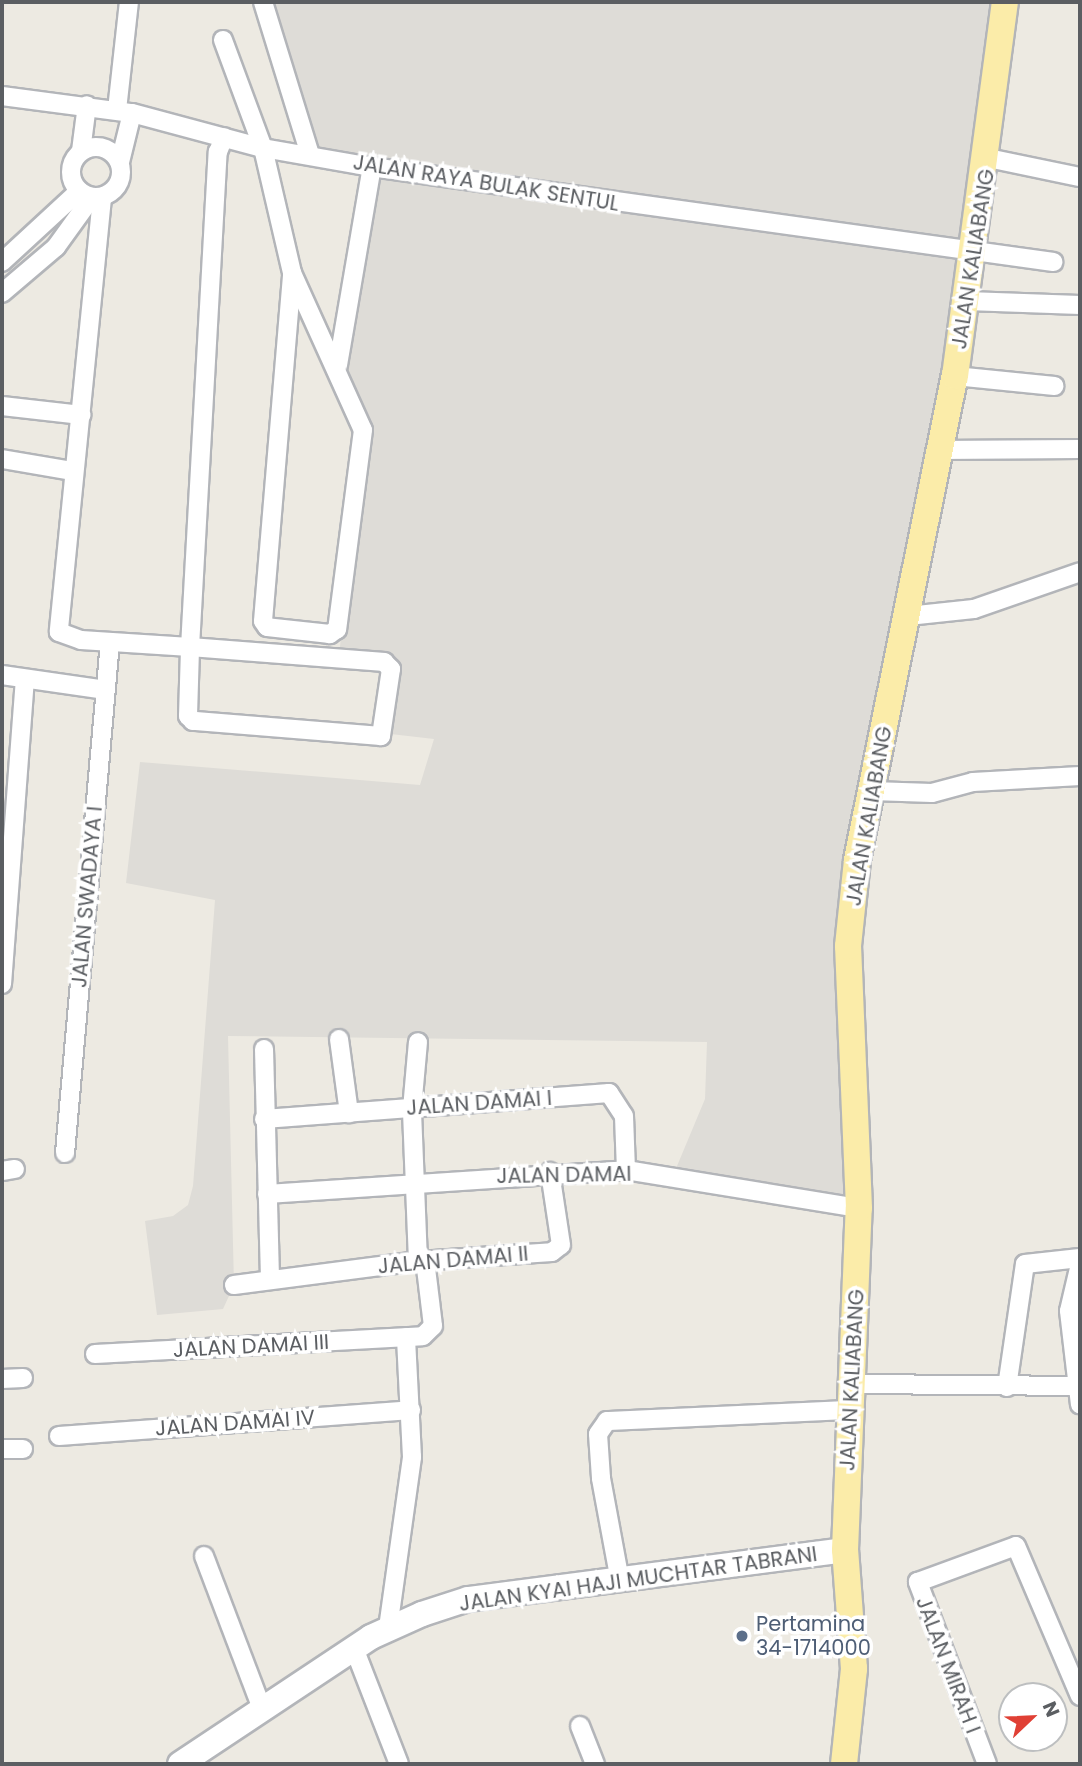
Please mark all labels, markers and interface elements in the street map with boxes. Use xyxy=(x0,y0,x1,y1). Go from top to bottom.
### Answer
street label: JALAN RAYA BULAK SENTUL xyxy=(351,150,621,216)
street label: JALAN KALIABANG xyxy=(946,167,1000,351)
street label: JALAN KALIABANG xyxy=(841,724,897,908)
street label: JALAN SWADAYA I xyxy=(67,805,107,989)
street label: JALAN DAMAI I xyxy=(405,1085,553,1121)
street label: JALAN DAMAI xyxy=(496,1161,632,1189)
street label: JALAN DAMAI II xyxy=(377,1241,529,1279)
street label: JALAN KALIABANG xyxy=(835,1288,869,1472)
street label: JALAN DAMAI III xyxy=(172,1329,330,1363)
street label: JALAN DAMAI IV xyxy=(154,1405,316,1441)
street label: JALAN KYAI HAJI MUCHTAR TABRANI xyxy=(457,1541,819,1617)
street label: JALAN MIRAH I xyxy=(910,1593,986,1737)
place label: Pertamina 34-1714000 xyxy=(756,1611,871,1661)
marker: Pertamina 34-1714000 xyxy=(734,1628,750,1644)
north arrow xyxy=(998,1682,1068,1752)
text: N xyxy=(1036,1698,1066,1721)

